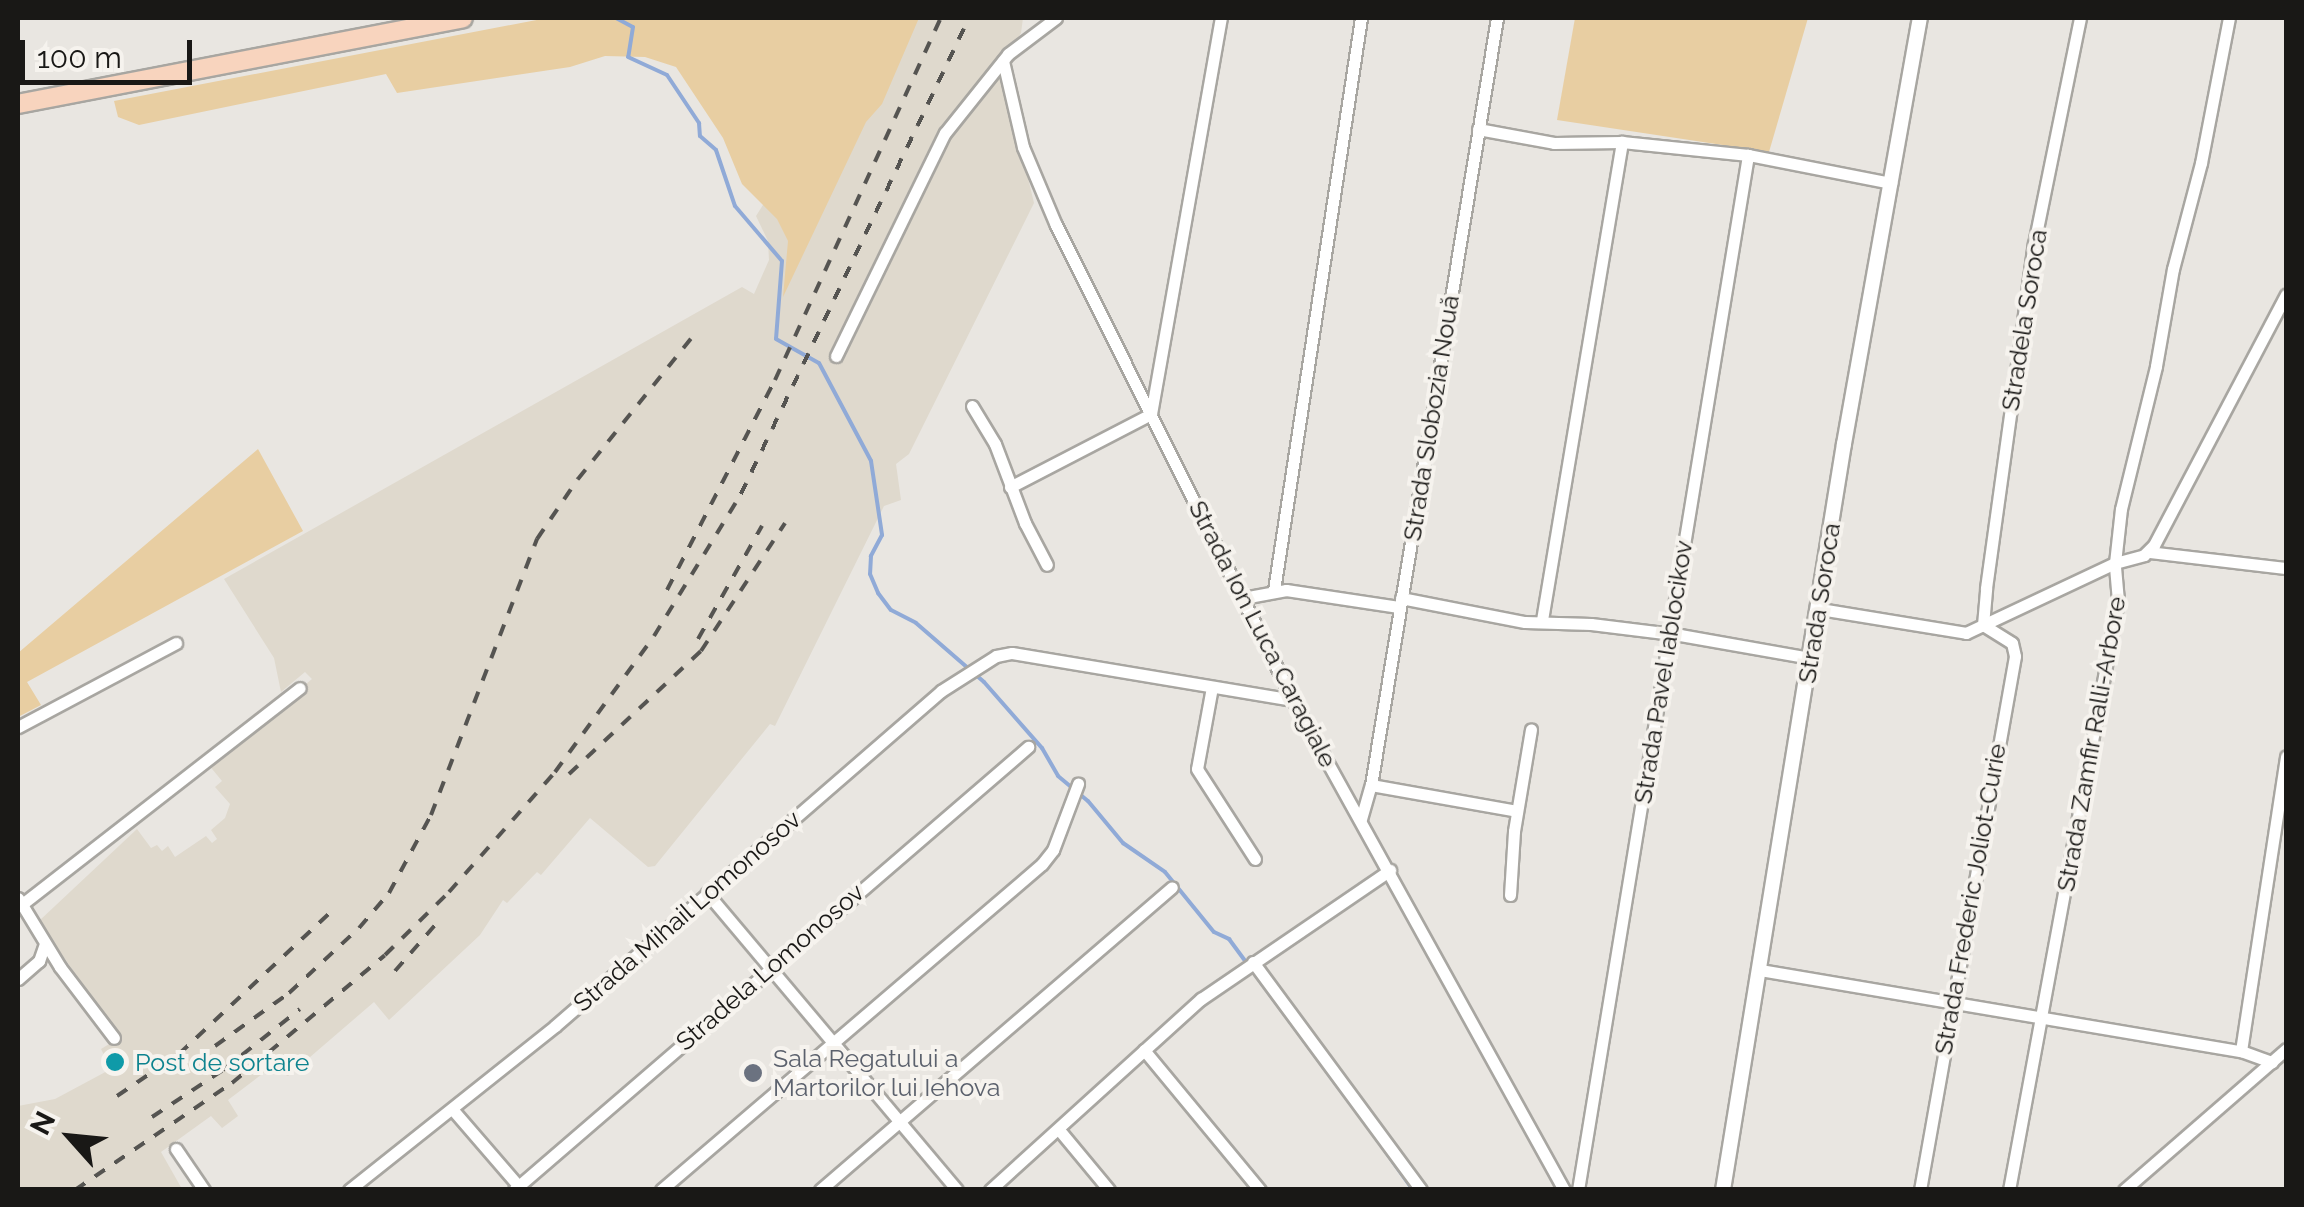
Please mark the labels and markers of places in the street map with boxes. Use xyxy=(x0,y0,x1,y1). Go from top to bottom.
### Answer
place label: Sala Regatului a Martorilor lui Iehova xyxy=(773,1044,1001,1103)
place label: Post de sortare xyxy=(135,1047,309,1077)
marker: Post de sortare xyxy=(104,1051,126,1073)
marker: Sala Regatului a Martorilor lui Iehova xyxy=(742,1062,764,1084)

